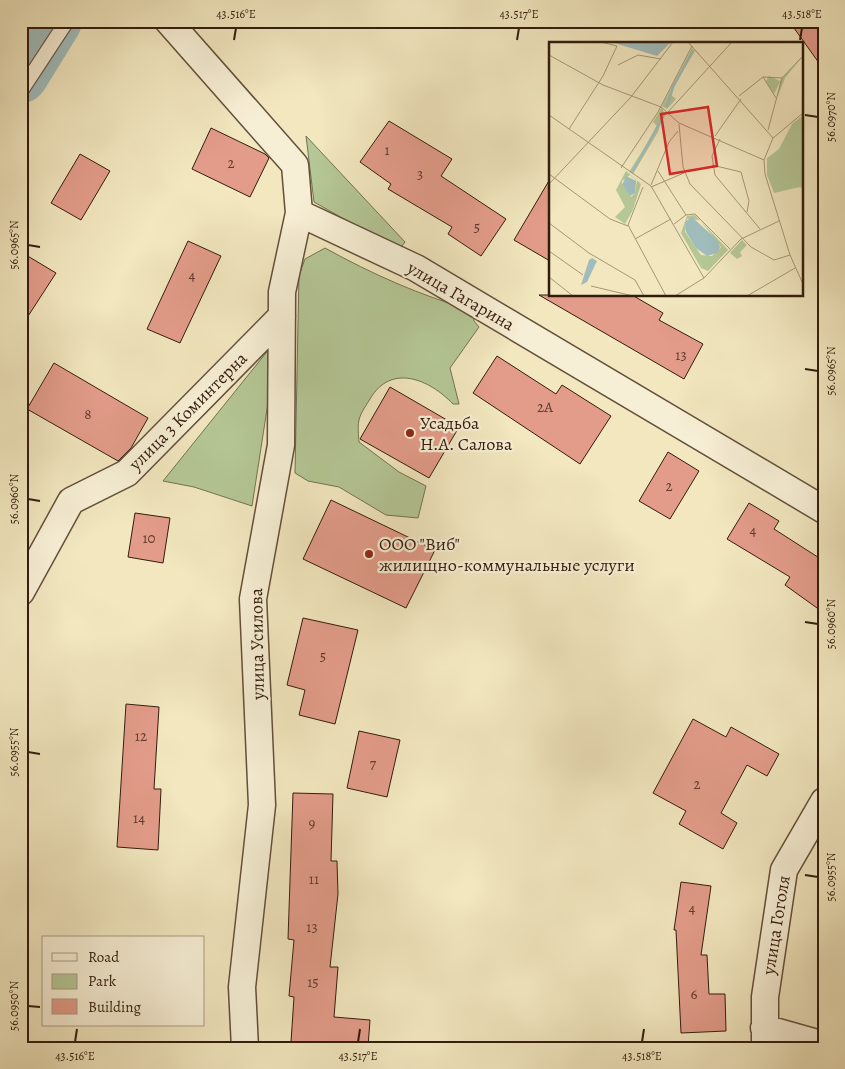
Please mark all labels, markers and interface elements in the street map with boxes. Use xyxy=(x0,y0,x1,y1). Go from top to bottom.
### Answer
text: 43.516°E xyxy=(216,6,256,22)
text: 43.517°E xyxy=(499,6,539,22)
text: 43.518°E xyxy=(782,6,822,22)
inset map xyxy=(549,42,802,296)
text: 56.0970°N xyxy=(823,92,839,142)
house number: 1 xyxy=(384,140,390,160)
house number: 2 xyxy=(227,153,235,173)
house number: 3 xyxy=(417,164,423,184)
house number: 5 xyxy=(474,217,480,237)
text: 56.0965°N xyxy=(6,220,22,270)
street label: улица Гагарина xyxy=(402,255,520,337)
house number: 4 xyxy=(189,265,196,285)
house number: 13 xyxy=(675,345,687,365)
street label: улица 3 Коминтерна xyxy=(123,346,253,476)
text: 56.0965°N xyxy=(823,346,839,396)
house number: 2А xyxy=(537,397,553,417)
house number: 8 xyxy=(84,404,92,424)
place label: Усадьба Н.А. Салова xyxy=(420,411,513,456)
marker: Усадьба Н.А. Салова xyxy=(404,427,416,439)
text: 56.0960°N xyxy=(6,473,22,524)
house number: 2 xyxy=(665,476,673,496)
house number: 4 xyxy=(750,520,757,540)
house number: 10 xyxy=(142,528,156,548)
place label: ООО "Виб" жилищно-коммунальные услуги xyxy=(379,532,635,577)
marker: ООО "Виб" жилищно-коммунальные услуги xyxy=(363,548,375,560)
street label: улица Усилова xyxy=(244,587,270,701)
text: 56.0960°N xyxy=(823,598,839,649)
house number: 5 xyxy=(320,646,326,666)
house number: 12 xyxy=(135,726,147,746)
text: 56.0955°N xyxy=(6,727,22,776)
house number: 7 xyxy=(370,754,377,774)
house number: 2 xyxy=(693,774,701,794)
house number: 14 xyxy=(133,808,145,828)
house number: 9 xyxy=(309,813,316,833)
text: 56.0955°N xyxy=(823,852,839,901)
house number: 11 xyxy=(309,869,319,889)
street label: улица Гоголя xyxy=(756,873,796,977)
house number: 4 xyxy=(689,898,696,918)
house number: 13 xyxy=(306,917,318,937)
legend xyxy=(42,936,205,1026)
text: Road xyxy=(88,947,120,967)
text: Park xyxy=(88,971,117,991)
house number: 15 xyxy=(307,972,319,992)
text: 56.0950°N xyxy=(6,981,22,1031)
house number: 6 xyxy=(691,984,698,1004)
text: Building xyxy=(88,997,141,1017)
text: 43.516°E xyxy=(55,1048,95,1064)
text: 43.517°E xyxy=(338,1048,378,1064)
text: 43.518°E xyxy=(622,1048,662,1064)

